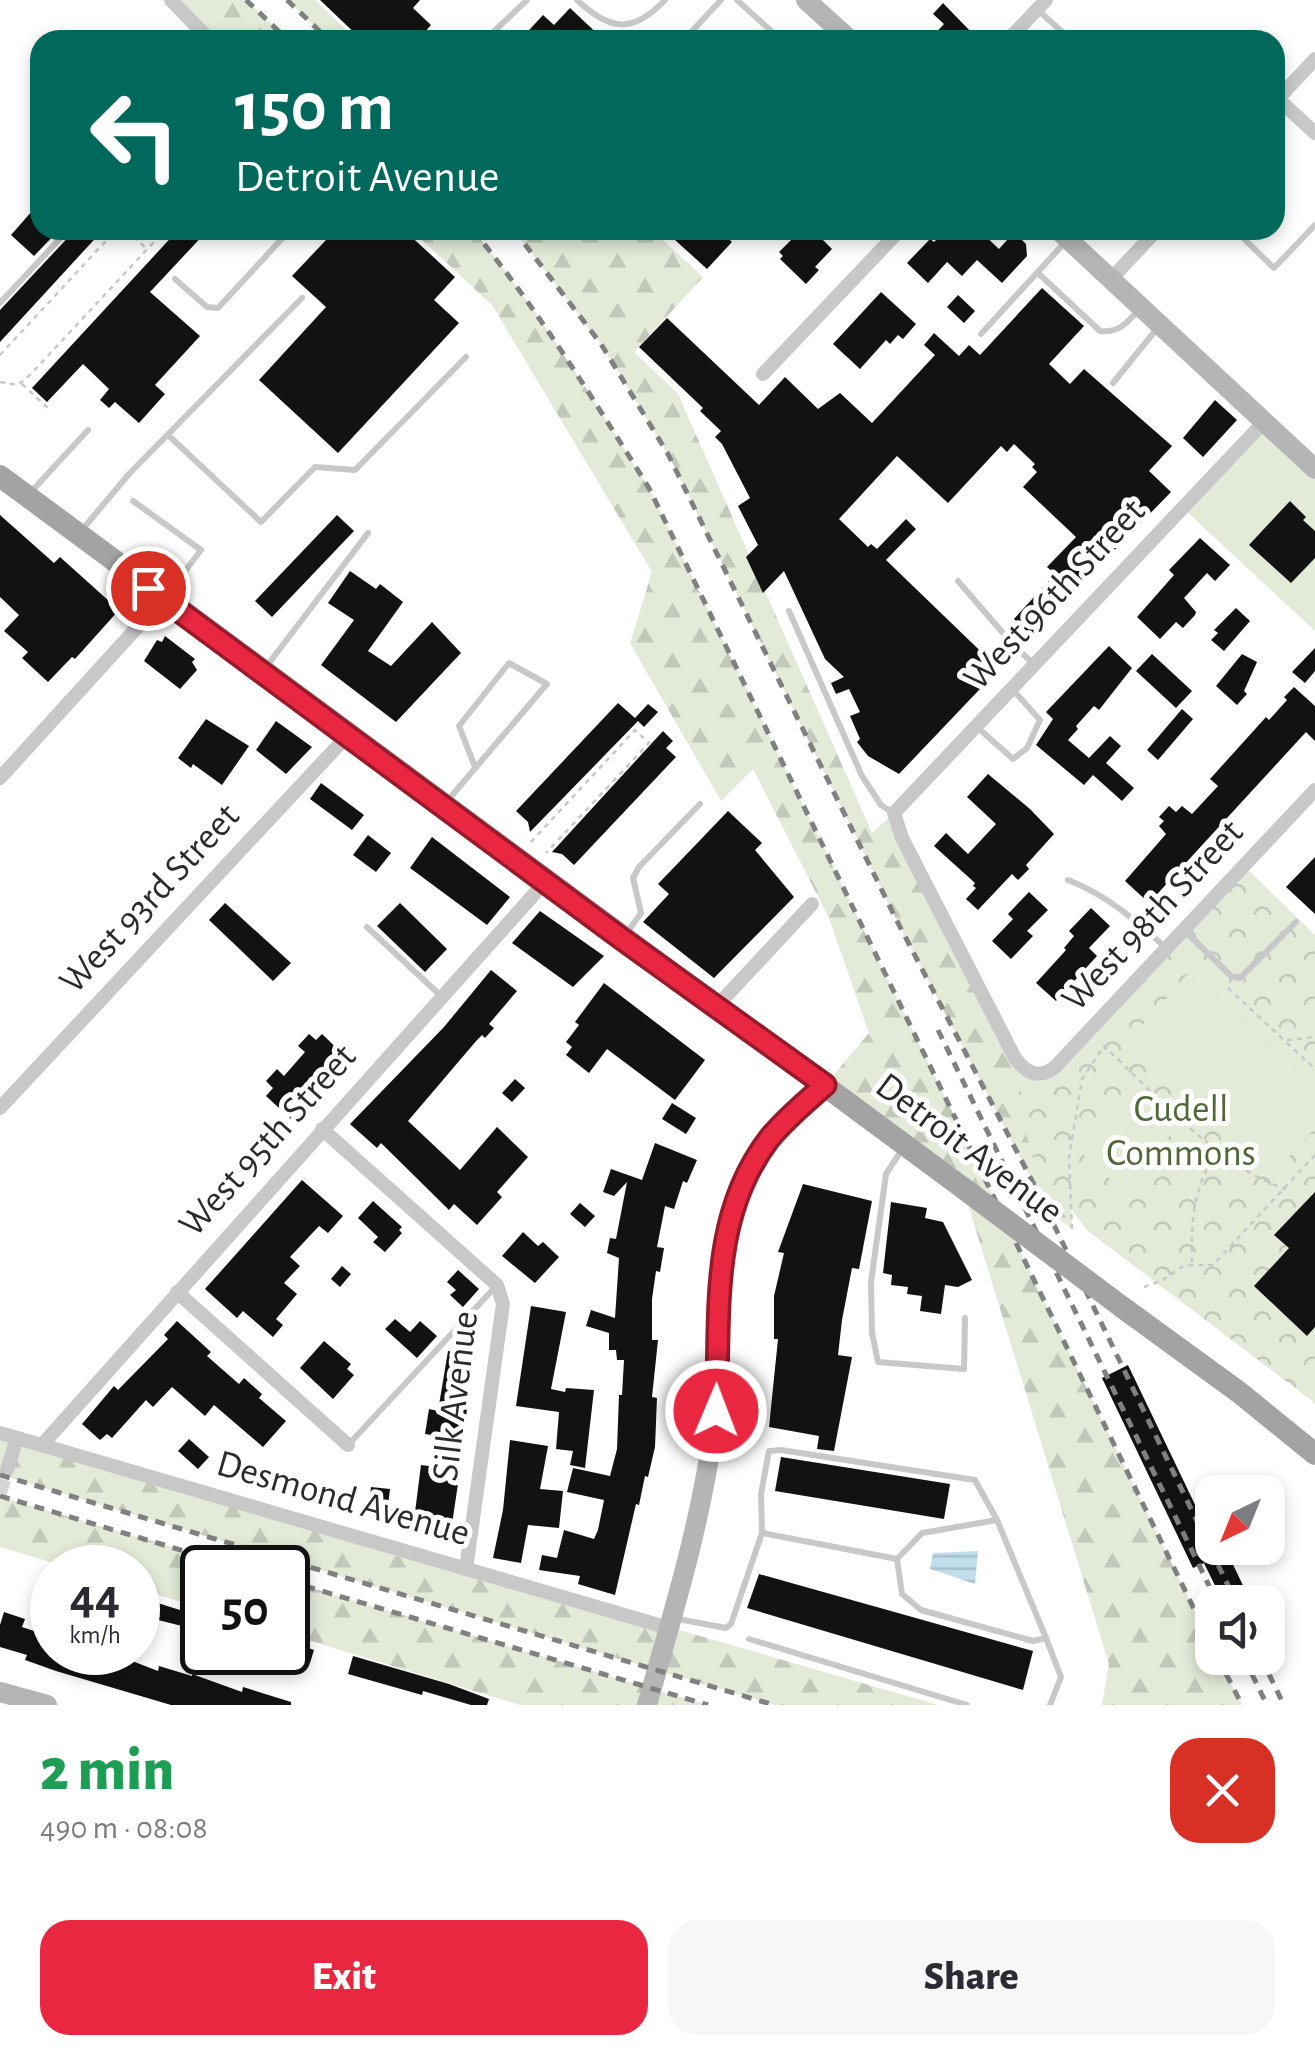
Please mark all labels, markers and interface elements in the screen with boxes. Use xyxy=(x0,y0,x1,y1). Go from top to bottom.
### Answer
icon: left xyxy=(70,70,200,200)
text: 150 m xyxy=(235,73,394,143)
text: Detroit Avenue xyxy=(235,155,500,200)
street label: West 96th Street xyxy=(957,492,1153,698)
pin xyxy=(106,546,191,631)
icon: arrive xyxy=(121,561,176,616)
street label: West 93rd Street xyxy=(53,797,247,1001)
street label: West 98th Street xyxy=(1055,813,1251,1019)
street label: West 95th Street xyxy=(172,1038,364,1244)
street label: Detroit Avenue xyxy=(868,1067,1070,1231)
park label: Cudell Commons xyxy=(1106,1091,1256,1173)
street label: Silk Avenue xyxy=(427,1309,485,1483)
position arrow xyxy=(664,1359,768,1463)
street label: Desmond Avenue xyxy=(212,1445,474,1553)
north arrow xyxy=(1195,1475,1285,1565)
map controls xyxy=(1195,1475,1285,1675)
speed limit sign: 50 xyxy=(180,1545,310,1675)
text: 44 xyxy=(70,1573,120,1623)
button: sound xyxy=(1195,1585,1285,1675)
text: km/h xyxy=(69,1623,121,1648)
button: close xyxy=(1170,1738,1275,1843)
text: 2 min xyxy=(40,1741,174,1801)
text: 490 m · 08:08 xyxy=(40,1812,208,1844)
button: Exit xyxy=(40,1920,648,2035)
button: Share xyxy=(668,1920,1275,2035)

